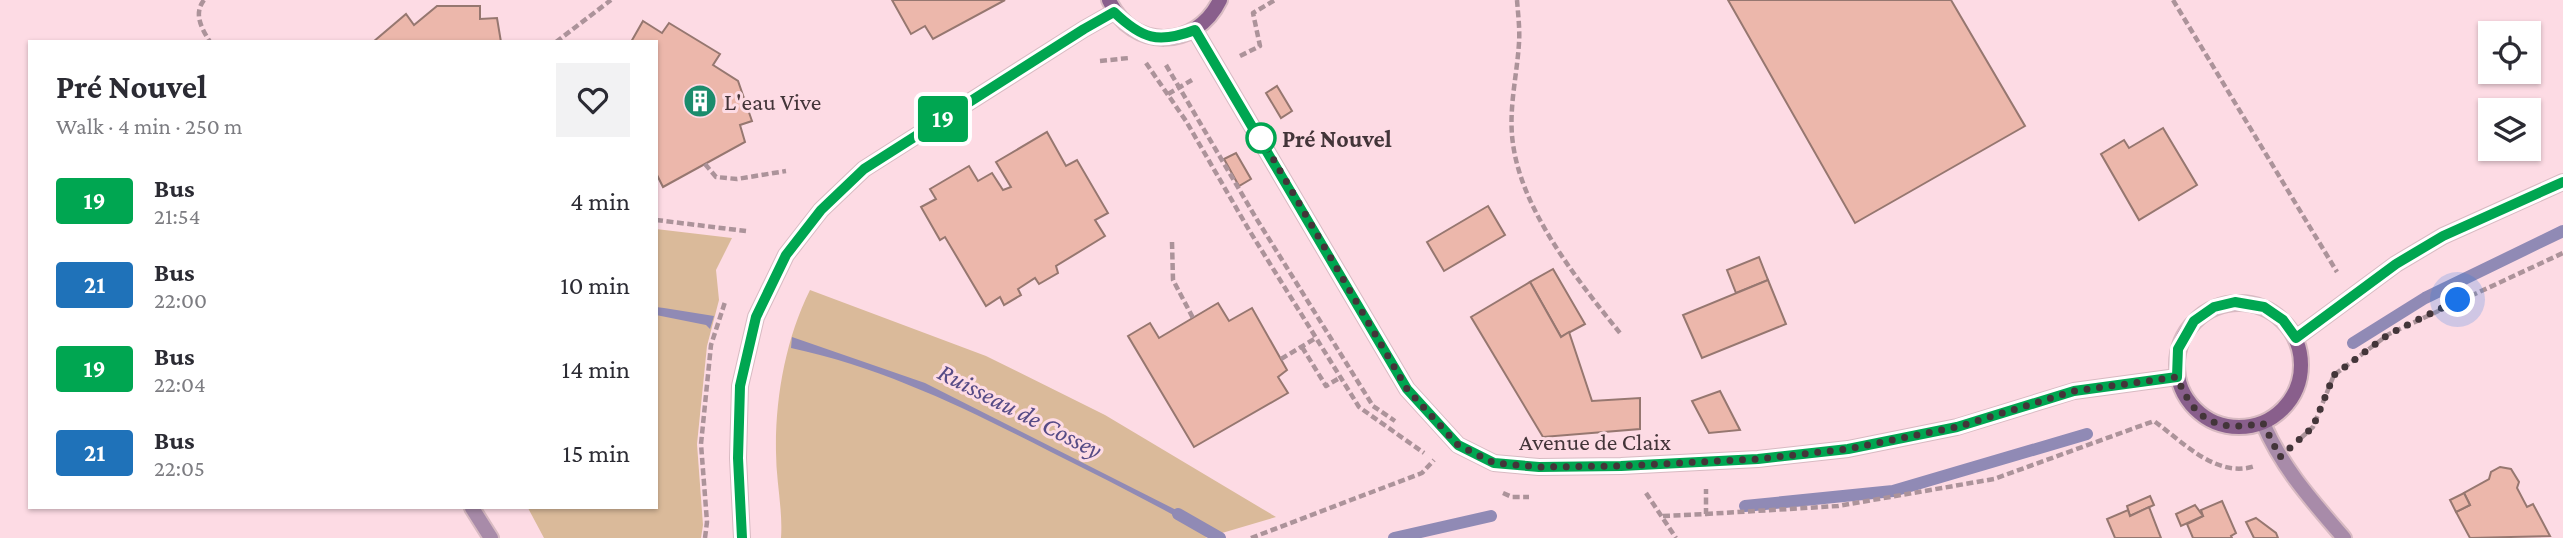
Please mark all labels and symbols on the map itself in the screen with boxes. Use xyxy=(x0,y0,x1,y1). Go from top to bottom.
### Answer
building icon: L'eau Vive xyxy=(681,82,719,120)
place label: L'eau Vive xyxy=(724,88,821,115)
line badge: 19 xyxy=(912,96,974,142)
marker: Pré Nouvel xyxy=(1246,123,1276,153)
place label: Pré Nouvel xyxy=(1282,125,1392,152)
your location xyxy=(2440,282,2475,317)
water label: Ruisseau de Cossey xyxy=(933,357,1107,465)
street label: Avenue de Claix xyxy=(1519,428,1671,455)

